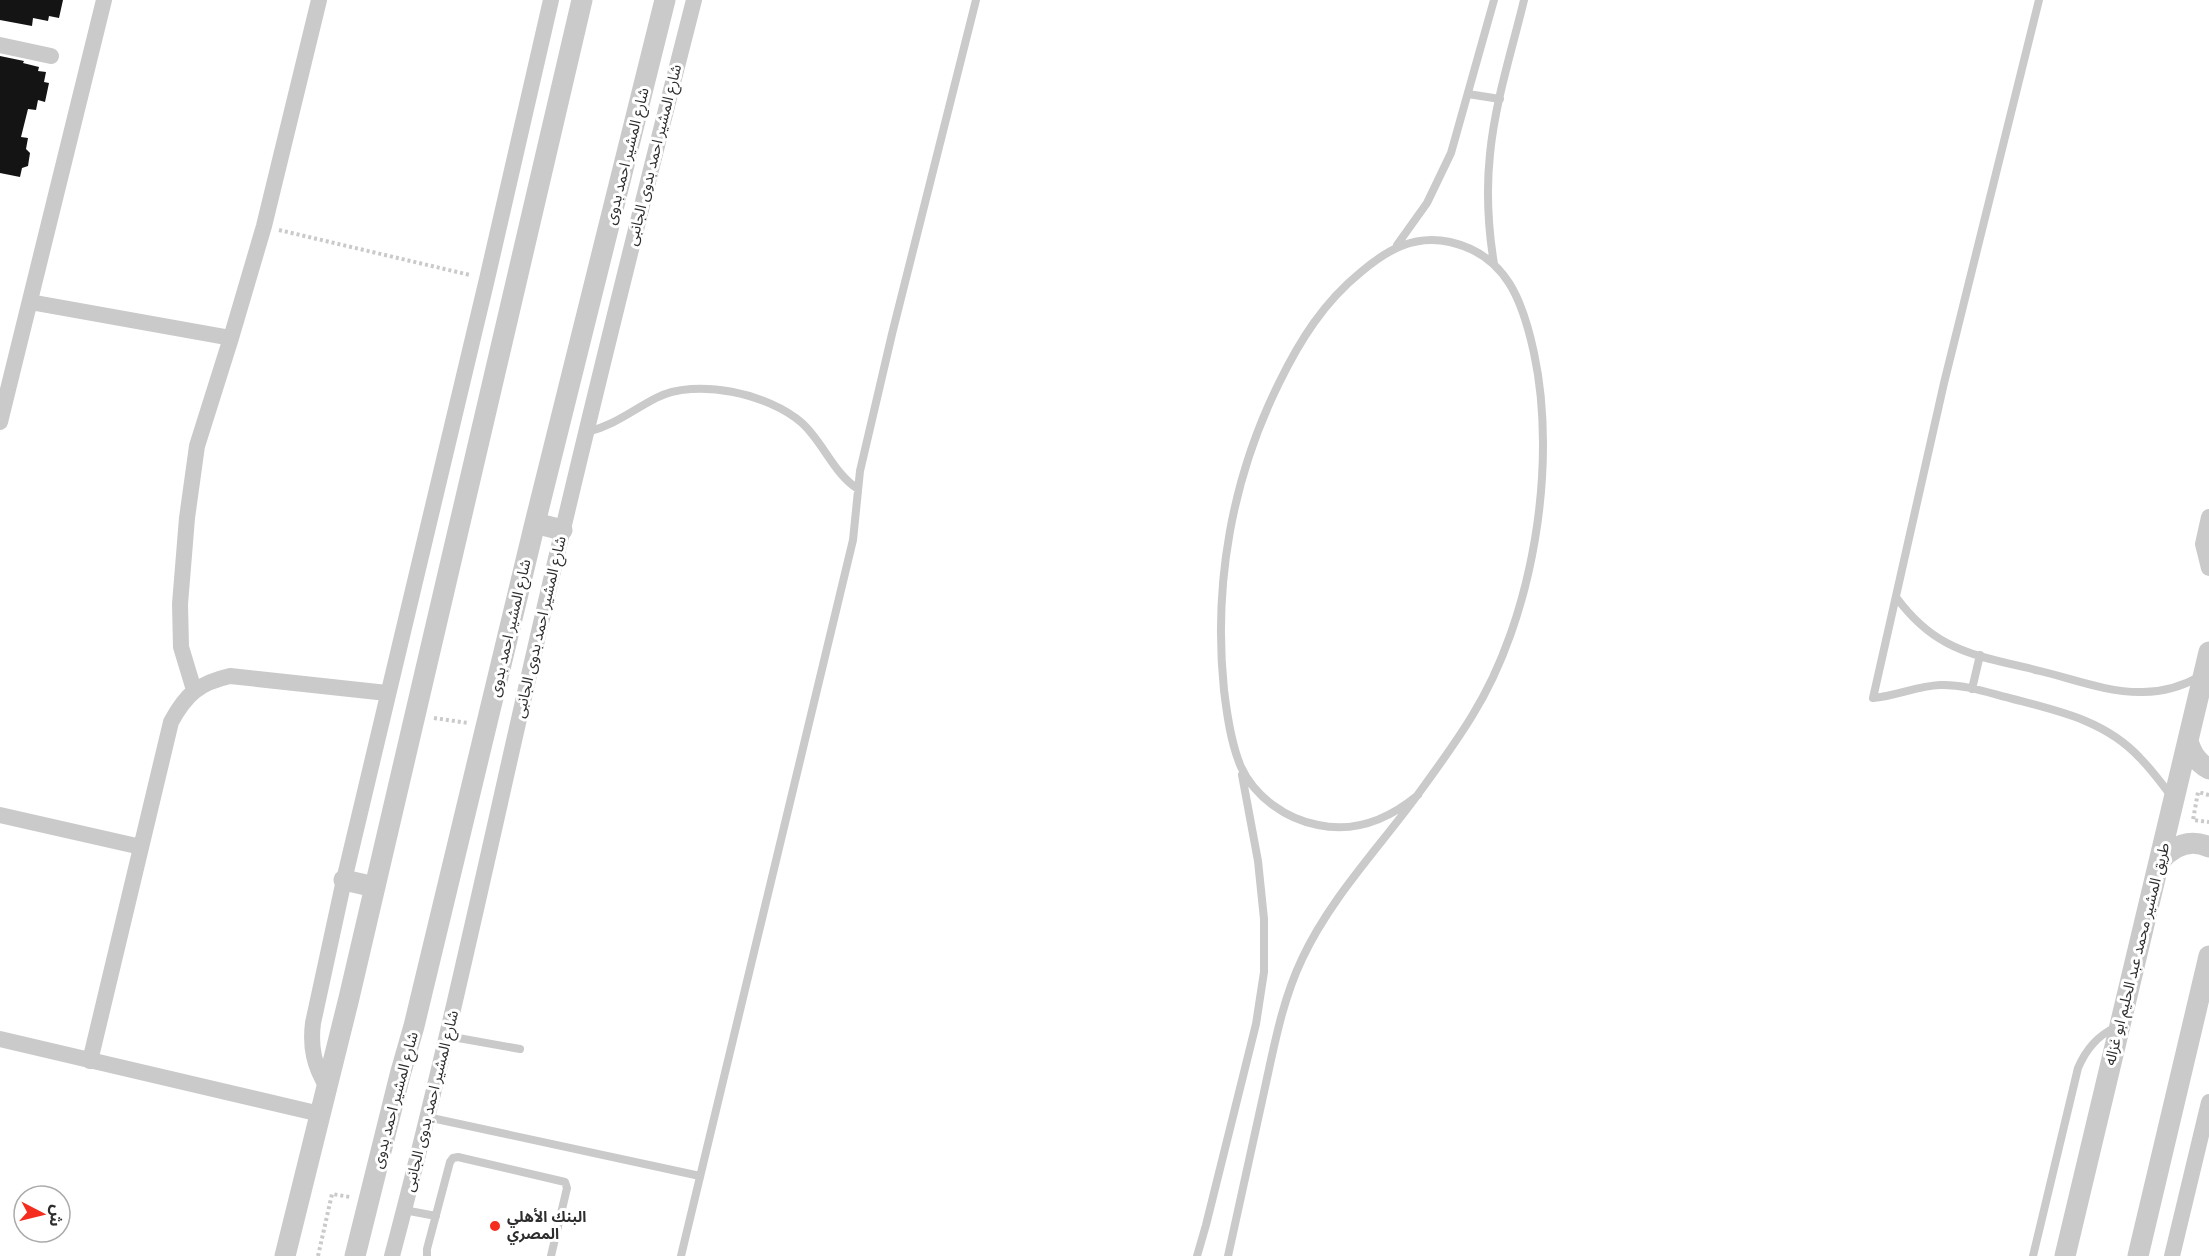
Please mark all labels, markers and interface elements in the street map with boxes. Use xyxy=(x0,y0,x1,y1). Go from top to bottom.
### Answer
street label: شارع المشير احمد بدوى الجانبى xyxy=(623,63,685,247)
street label: شارع المشير احمد بدوى xyxy=(601,86,653,226)
street label: شارع المشير احمد بدوى الجانبى xyxy=(510,534,570,720)
street label: شارع المشير احمد بدوى xyxy=(485,557,535,699)
street label: طريق المشير محمد عبد الحليم ابو غزاله xyxy=(2100,840,2175,1068)
street label: شارع المشير احمد بدوى الجانبى xyxy=(399,1008,465,1194)
street label: شارع المشير احمد بدوى xyxy=(367,1029,425,1171)
north arrow xyxy=(12,1184,72,1244)
text: ش xyxy=(46,1204,67,1228)
place label: البنك الأهلي المصري xyxy=(507,1207,586,1245)
marker: البنك الأهلي المصري xyxy=(488,1219,502,1233)

